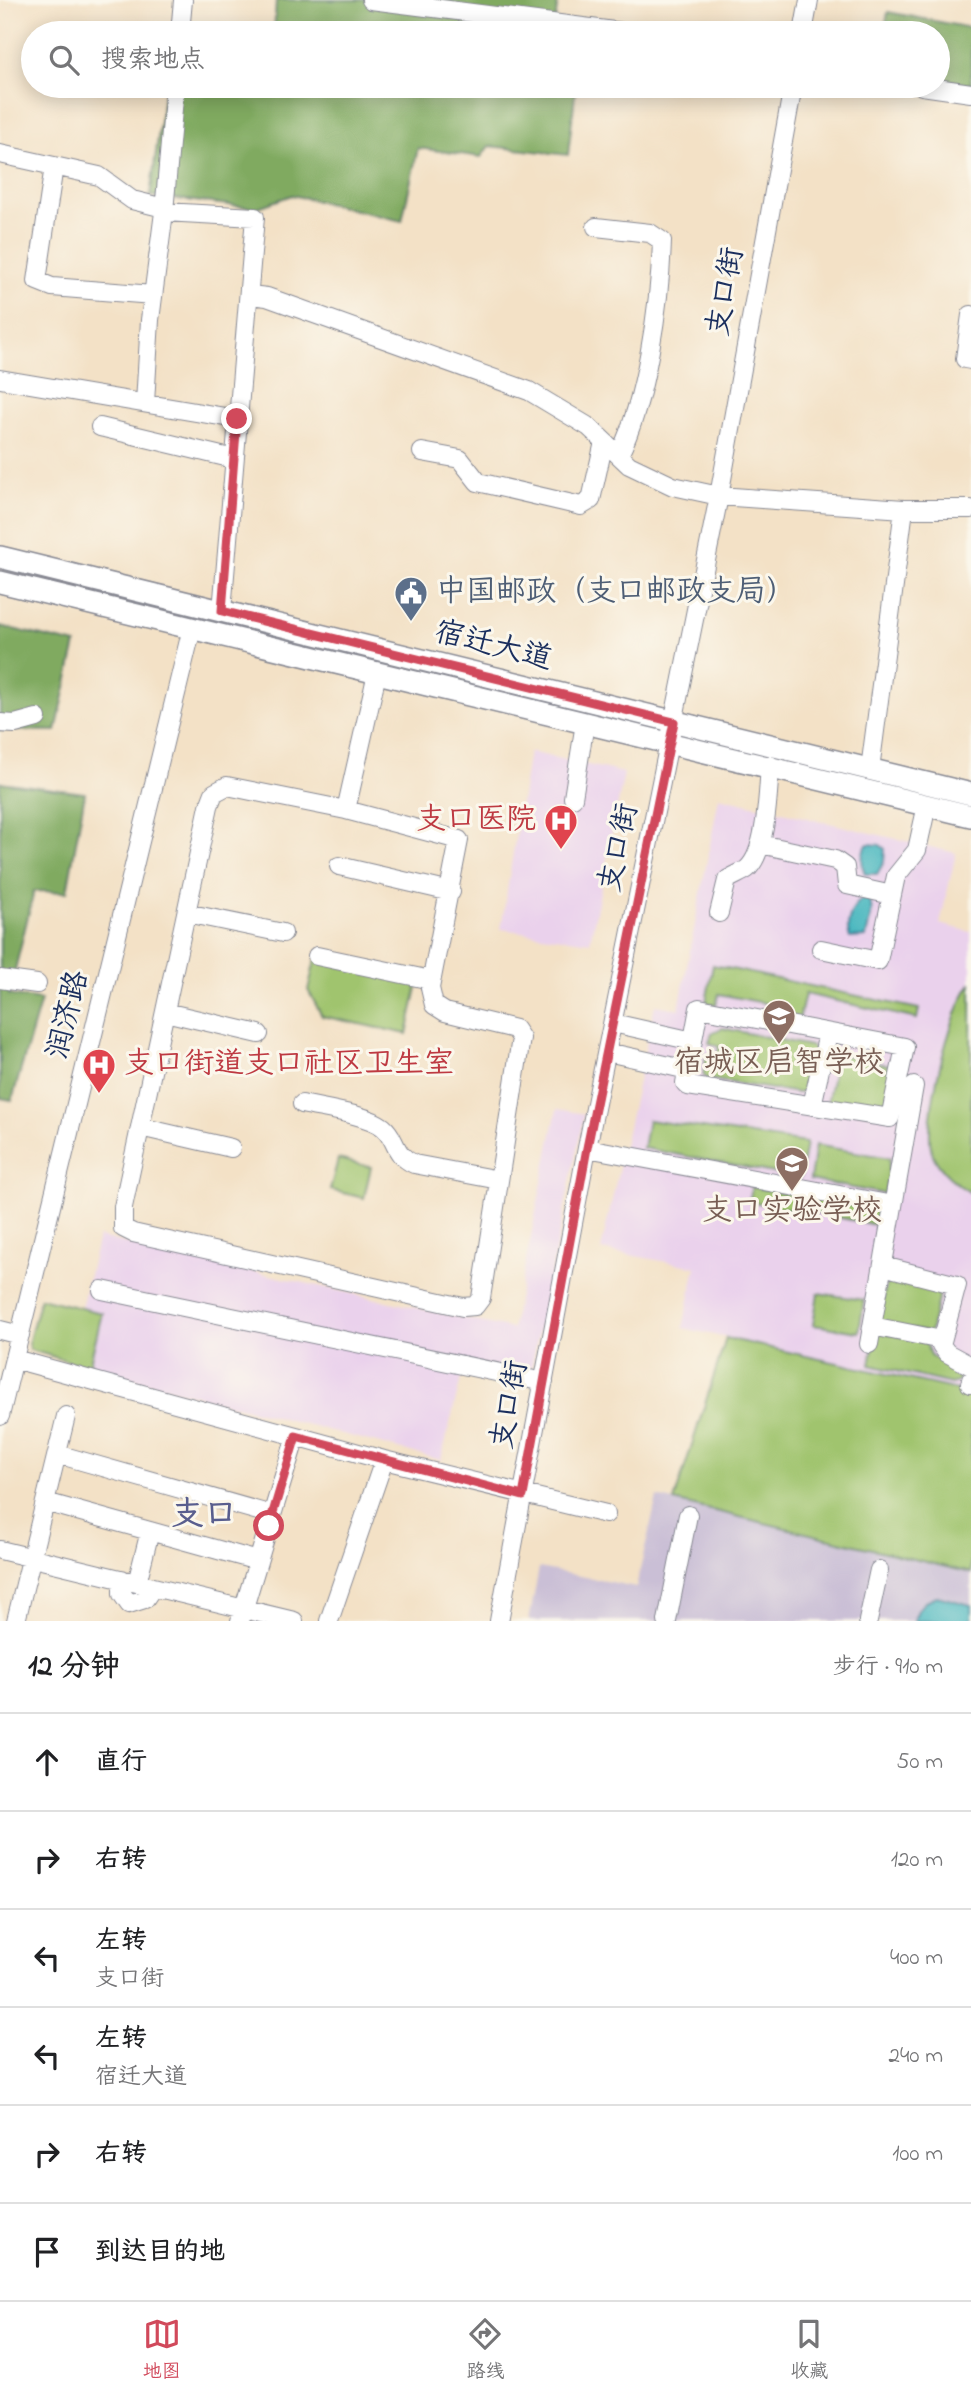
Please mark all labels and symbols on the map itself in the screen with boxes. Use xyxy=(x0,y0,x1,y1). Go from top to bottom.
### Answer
street label: 支口街 xyxy=(698,244,756,340)
route end xyxy=(221,403,252,434)
place label: 中国邮政（支口邮政支局） xyxy=(436,571,796,615)
public building icon: 中国邮政（支口邮政支局） xyxy=(392,574,430,623)
street label: 宿迁大道 xyxy=(429,611,557,683)
place label: 支口医院 xyxy=(416,799,536,843)
street label: 支口街 xyxy=(589,799,651,897)
hospital icon: 支口医院 xyxy=(542,802,580,851)
street label: 润济路 xyxy=(37,966,101,1064)
school or university icon: 宿城区启智学校 xyxy=(760,997,798,1046)
place label: 宿城区启智学校 xyxy=(674,1042,884,1086)
place label: 支口街道支口社区卫生室 xyxy=(124,1043,454,1087)
hospital icon: 支口街道支口社区卫生室 xyxy=(80,1046,118,1095)
school or university icon: 支口实验学校 xyxy=(773,1144,811,1193)
place label: 支口实验学校 xyxy=(702,1190,882,1234)
street label: 支口街 xyxy=(482,1357,540,1453)
district label: 支口 xyxy=(171,1492,237,1540)
route start xyxy=(253,1510,284,1541)

